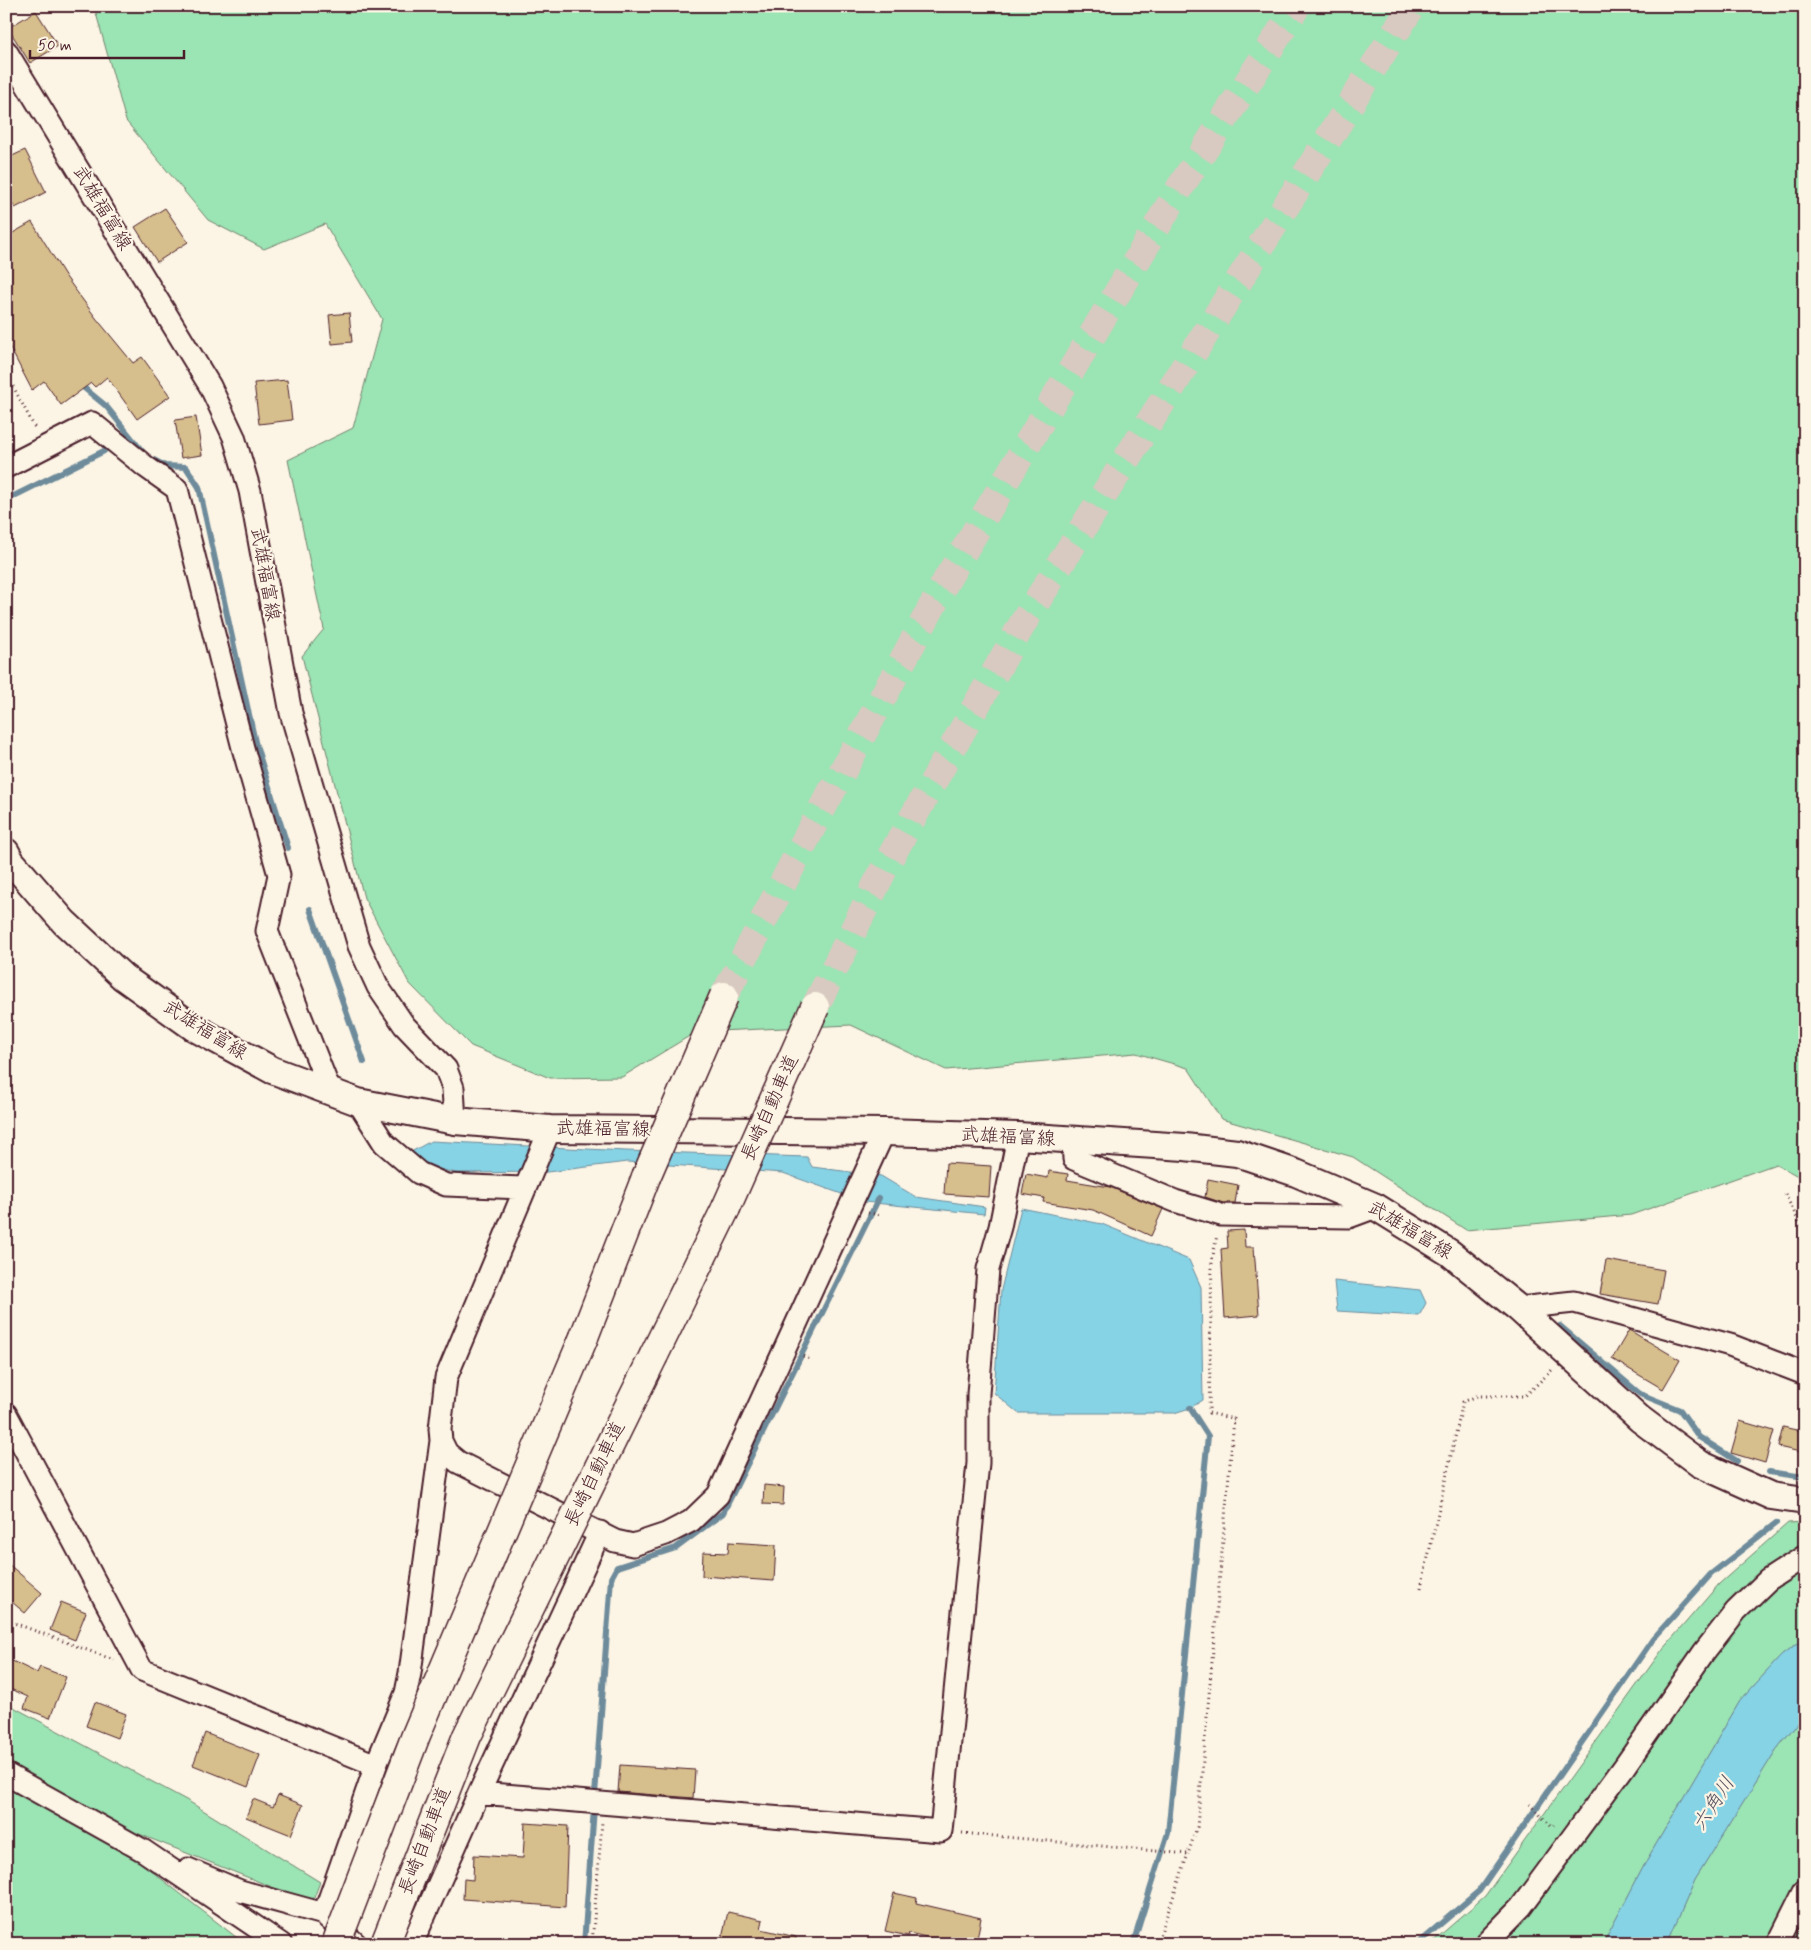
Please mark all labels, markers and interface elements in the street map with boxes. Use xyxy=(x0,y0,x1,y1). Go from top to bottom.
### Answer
scale bar xyxy=(30,28,184,60)
text: 50 m xyxy=(38,36,72,56)
street label: 武雄福富線 xyxy=(67,161,137,255)
street label: 武雄福富線 xyxy=(244,525,286,623)
street label: 武雄福富線 xyxy=(158,994,252,1066)
street label: 長崎自動車道 xyxy=(735,1051,805,1165)
street label: 武雄福富線 xyxy=(555,1116,651,1142)
street label: 武雄福富線 xyxy=(960,1122,1056,1152)
street label: 武雄福富線 xyxy=(1363,1195,1457,1265)
street label: 長崎自動車道 xyxy=(559,1417,631,1531)
water label: 六角川 xyxy=(1686,1771,1742,1837)
street label: 長崎自動車道 xyxy=(393,1783,457,1899)

